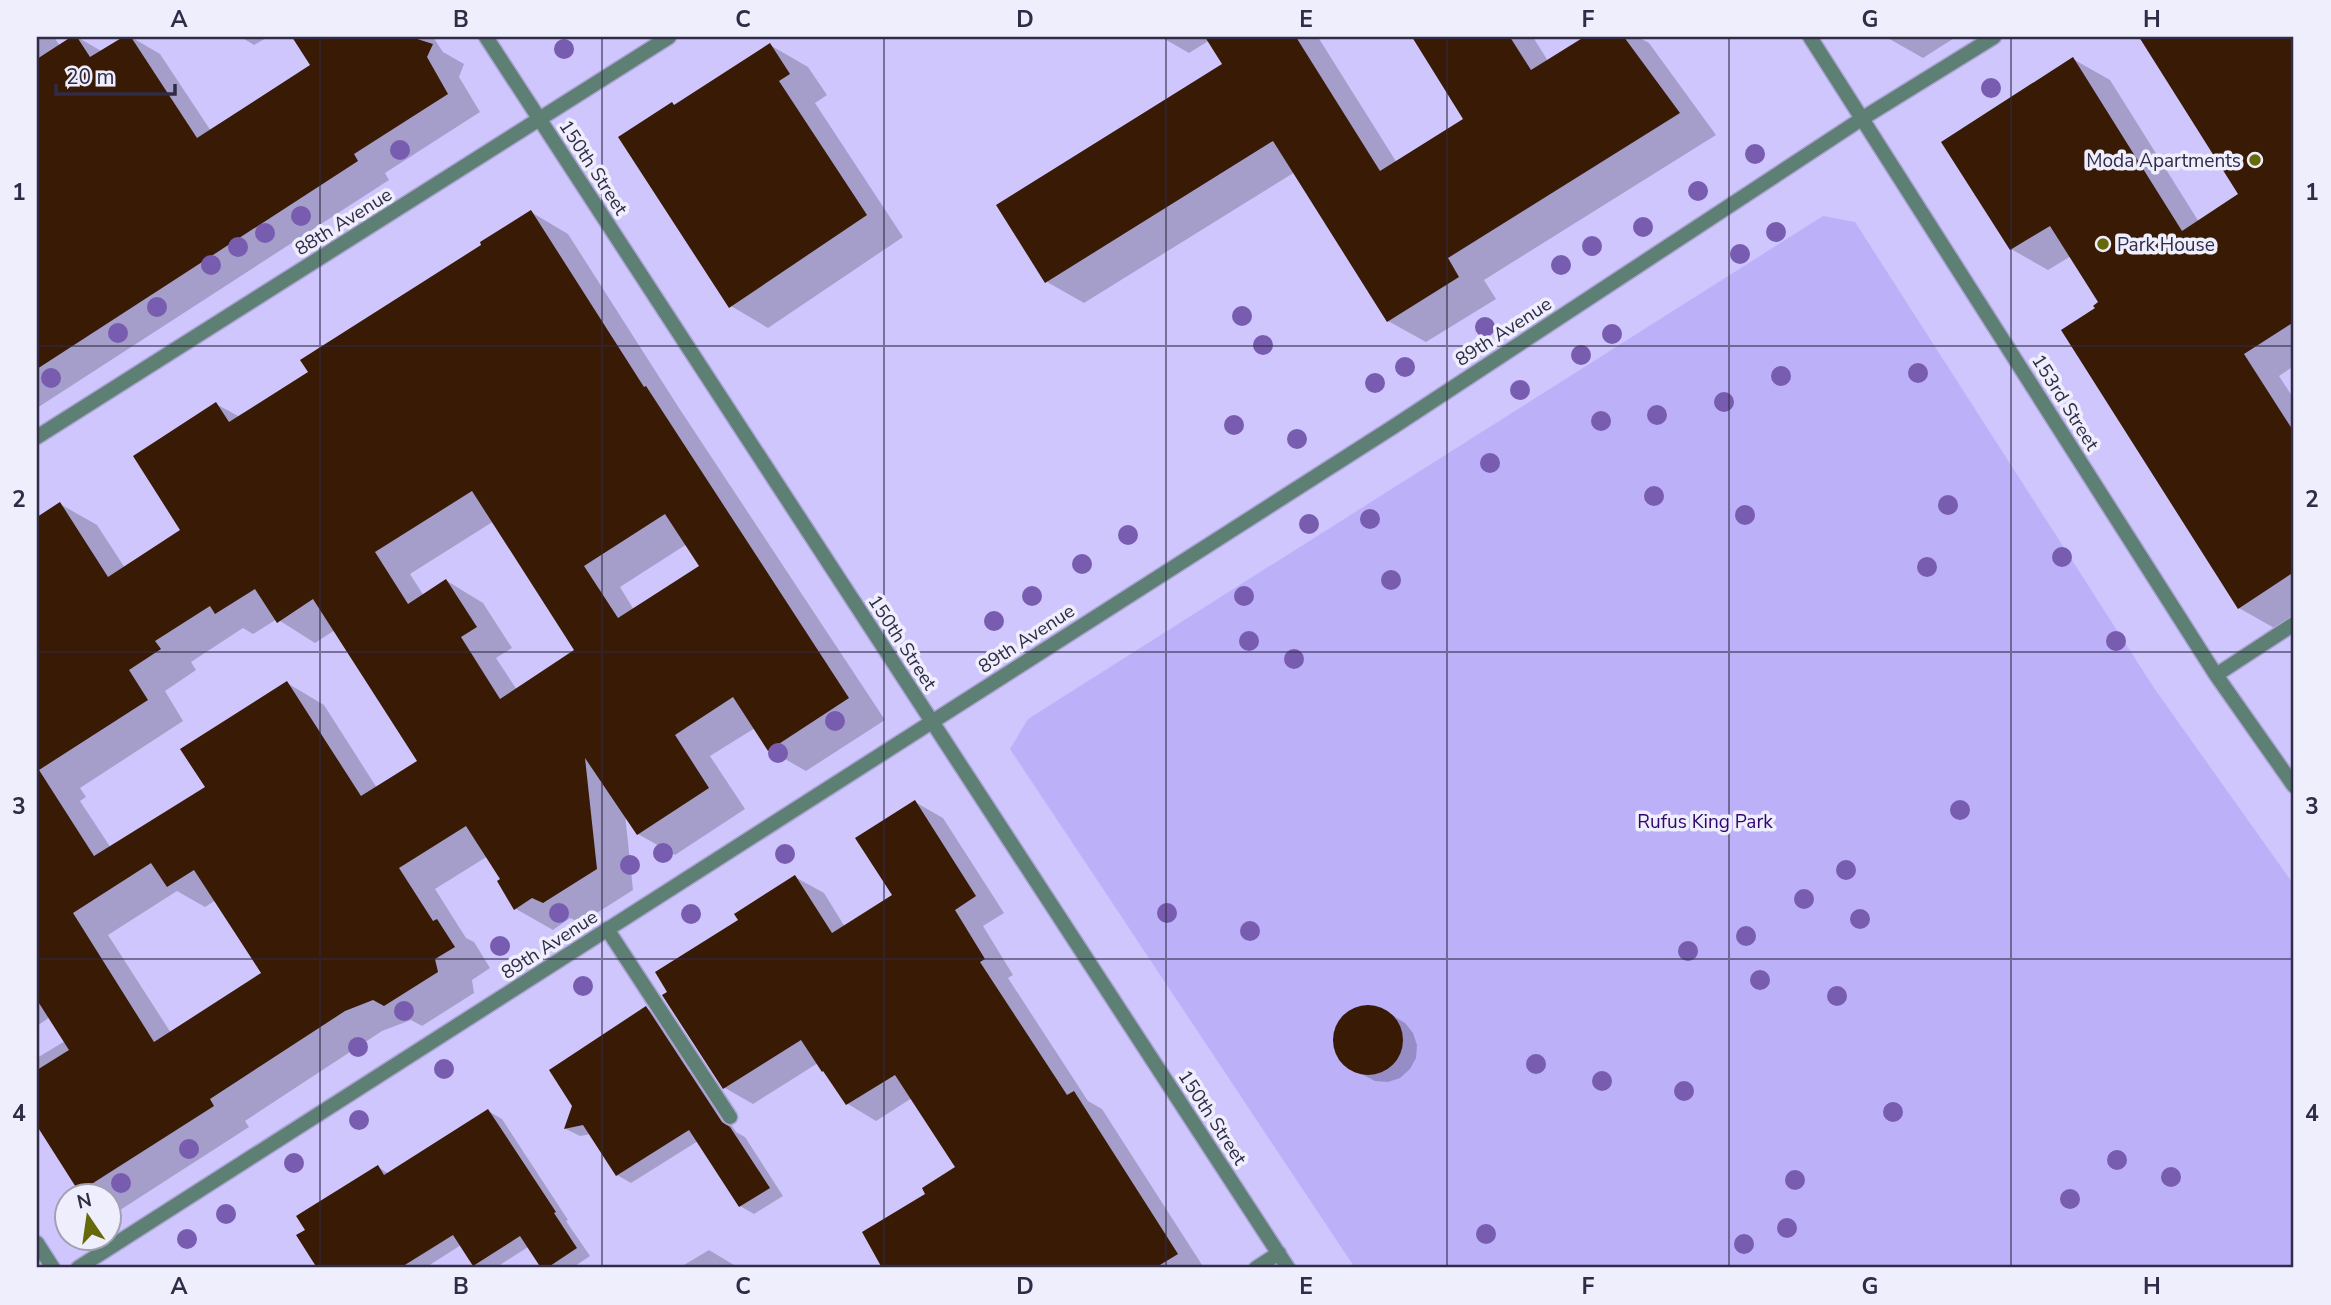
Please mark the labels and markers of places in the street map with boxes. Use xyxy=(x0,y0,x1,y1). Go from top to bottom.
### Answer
place label: Moda Apartments xyxy=(2086,148,2241,174)
marker: Moda Apartments xyxy=(2247,152,2263,168)
place label: Park House xyxy=(2117,232,2215,258)
marker: Park House xyxy=(2095,236,2111,252)

